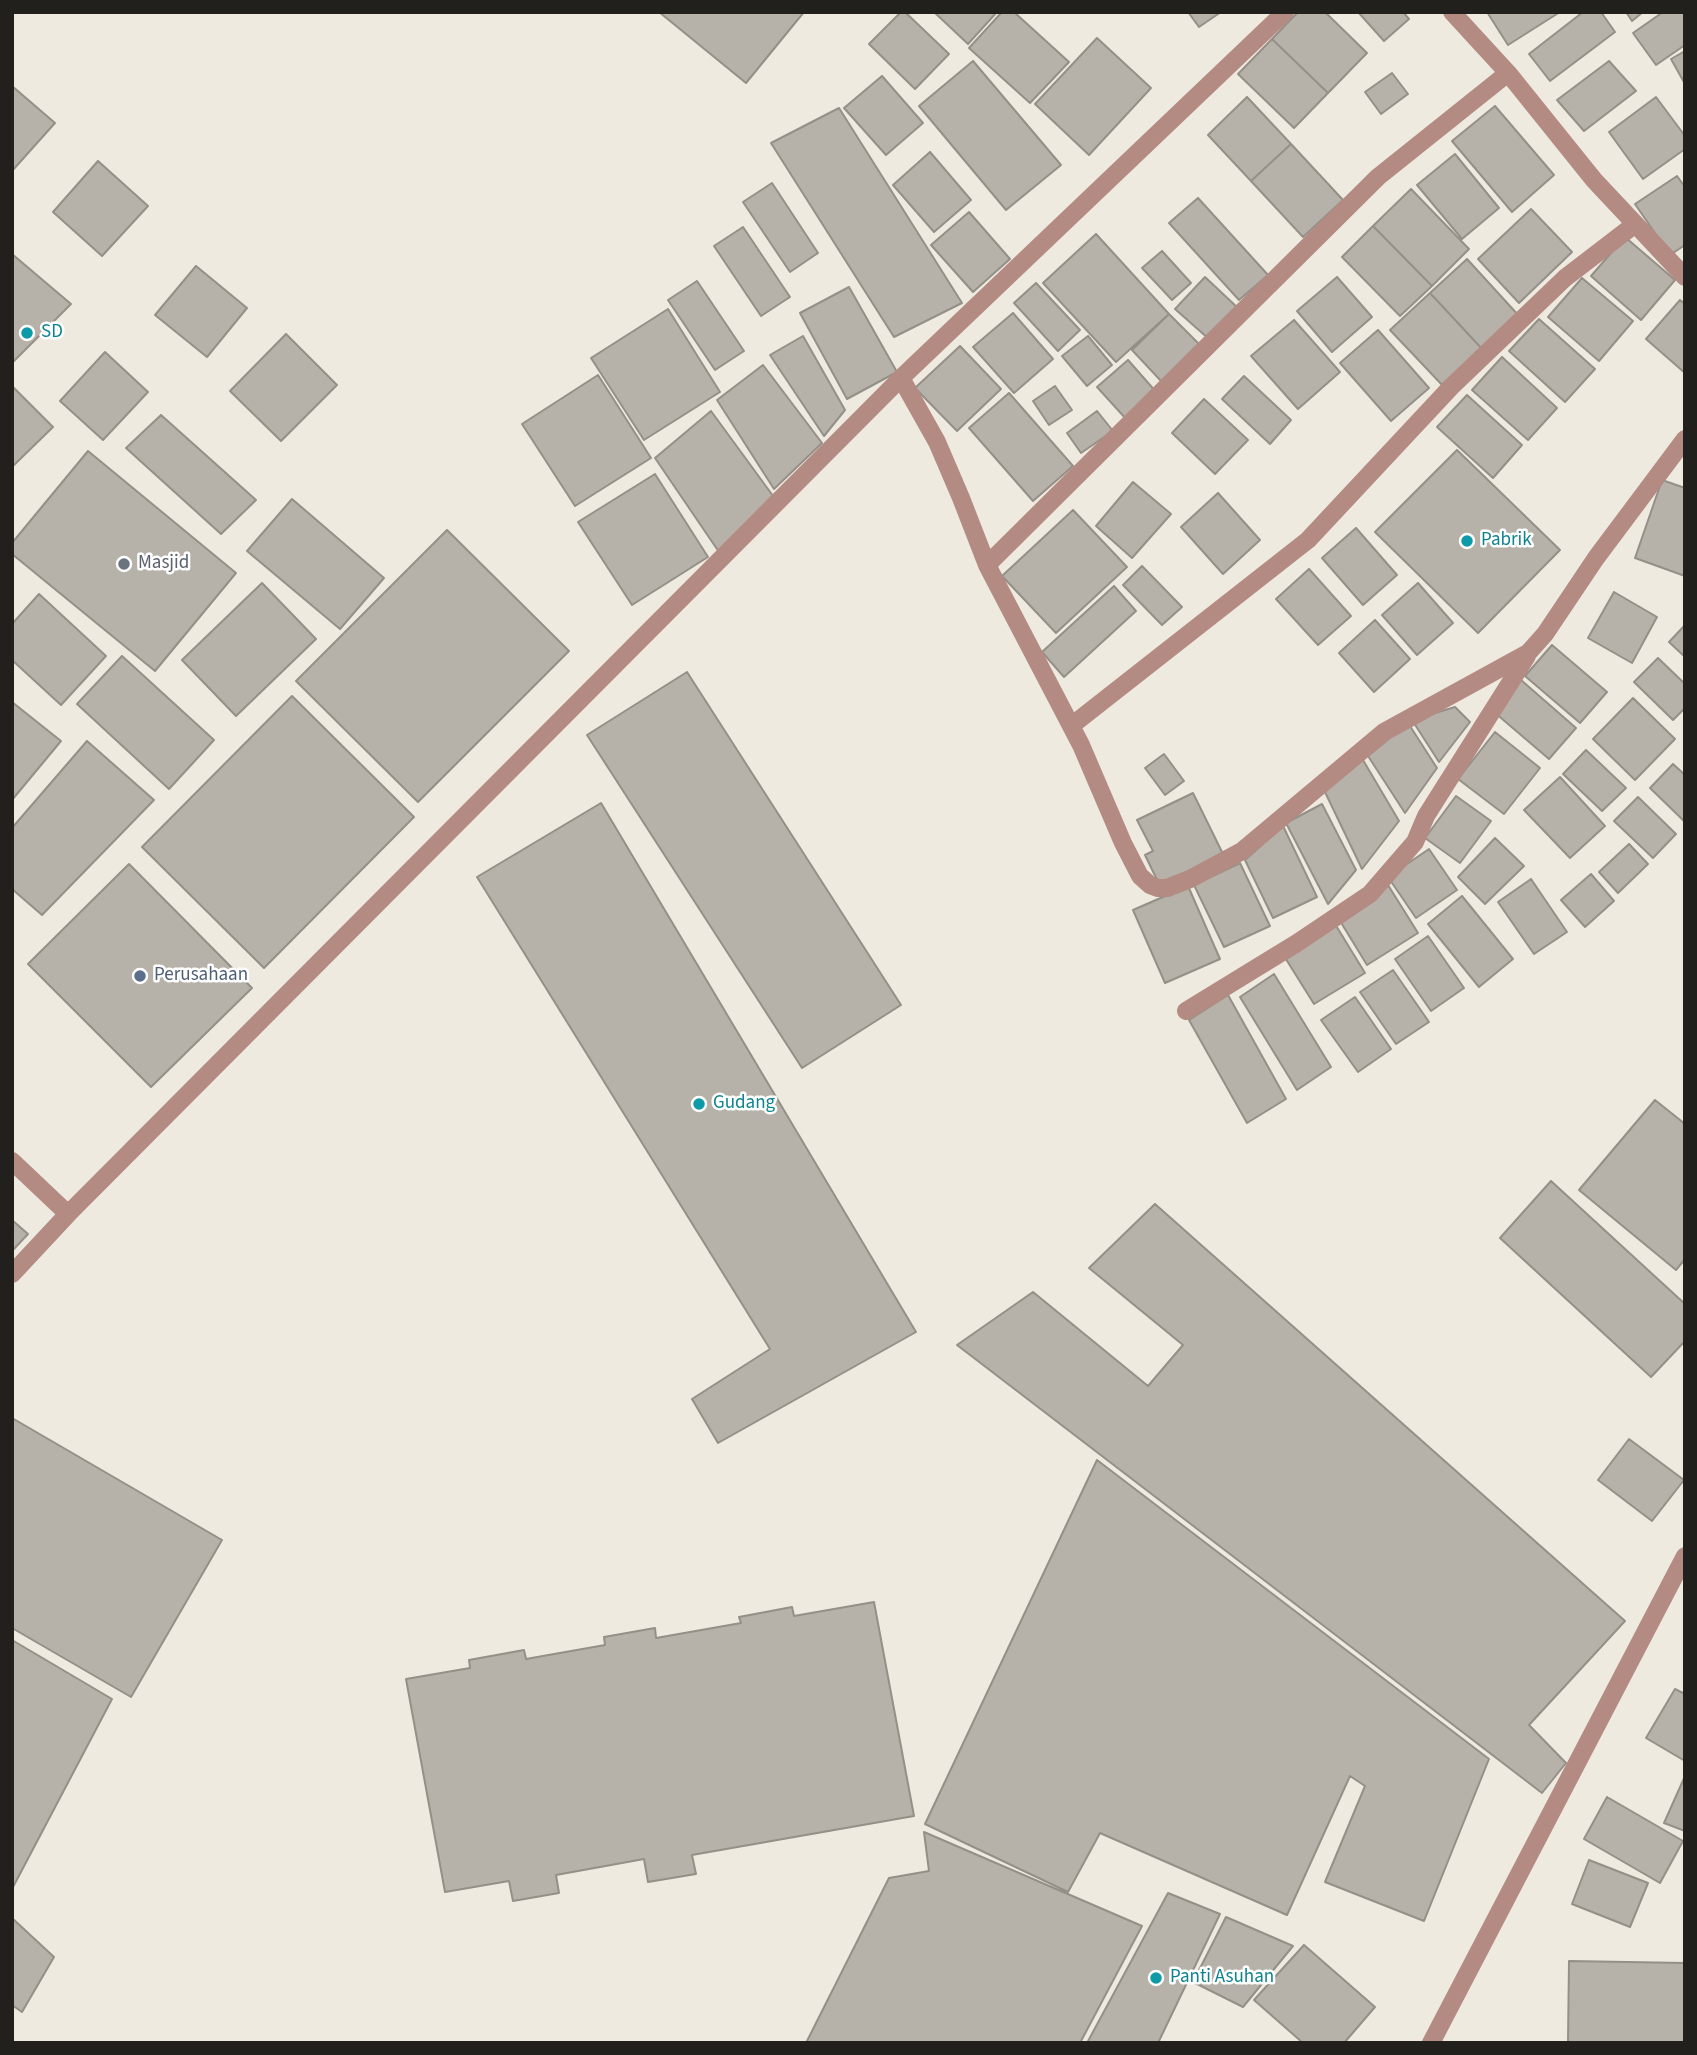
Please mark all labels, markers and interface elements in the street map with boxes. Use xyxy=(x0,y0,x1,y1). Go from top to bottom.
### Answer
place label: SD xyxy=(41,322,63,344)
marker: SD xyxy=(19,325,35,341)
place label: Pabrik xyxy=(1481,530,1532,552)
marker: Pabrik xyxy=(1459,533,1475,549)
place label: Masjid xyxy=(138,553,189,575)
marker: Masjid xyxy=(116,556,132,572)
place label: Perusahaan xyxy=(154,965,248,987)
marker: Perusahaan xyxy=(132,968,148,984)
place label: Gudang xyxy=(713,1093,775,1115)
marker: Gudang xyxy=(691,1096,707,1112)
place label: Panti Asuhan xyxy=(1170,1967,1274,1989)
marker: Panti Asuhan xyxy=(1148,1970,1164,1986)

